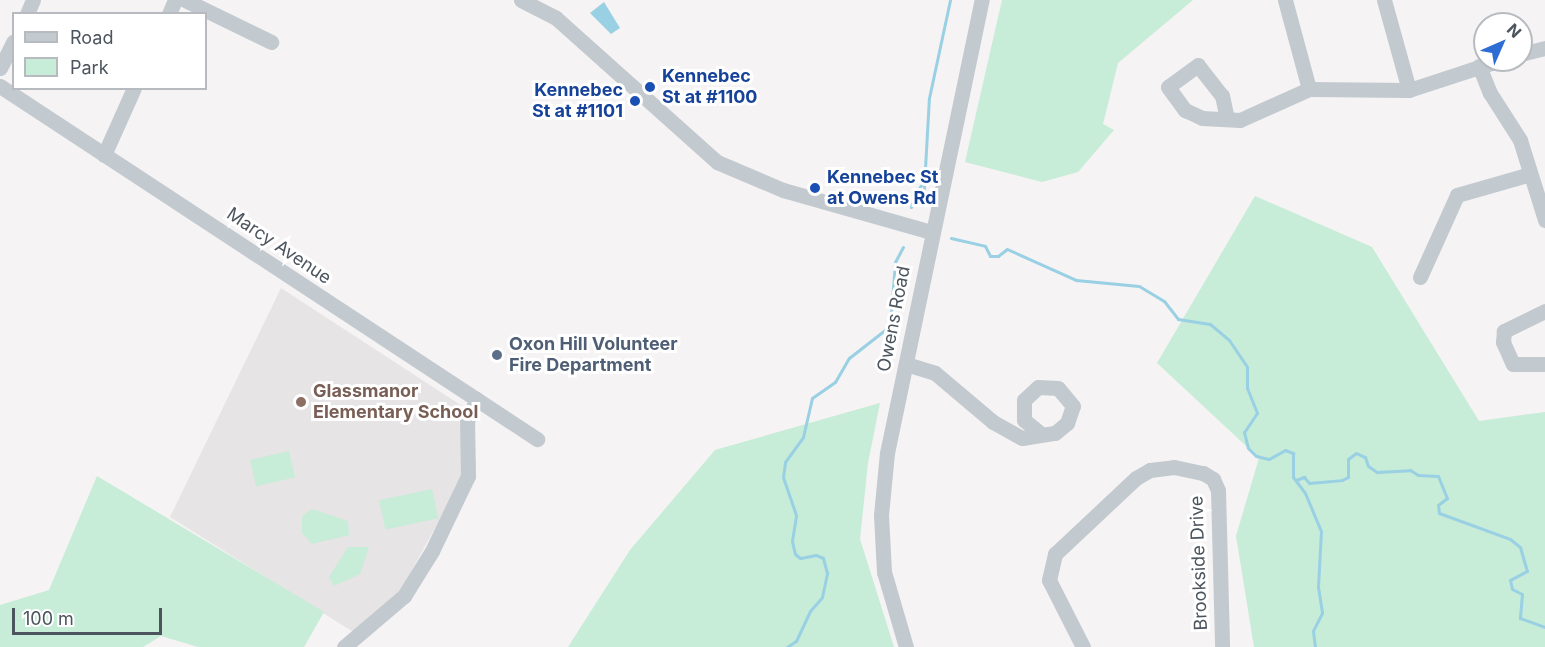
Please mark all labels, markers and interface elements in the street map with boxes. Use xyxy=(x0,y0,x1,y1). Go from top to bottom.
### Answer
legend xyxy=(12,12,207,90)
north arrow xyxy=(1473,12,1533,72)
text: N xyxy=(1503,19,1526,42)
text: Road xyxy=(70,27,113,48)
text: Park xyxy=(70,57,109,78)
place label: Kennebec St at #1100 xyxy=(662,66,757,109)
place label: Kennebec St at #1101 xyxy=(532,80,623,122)
marker: Kennebec St at #1100 xyxy=(643,80,657,94)
marker: Kennebec St at #1101 xyxy=(628,94,642,108)
place label: Kennebec St at Owens Rd xyxy=(827,167,938,210)
marker: Kennebec St at Owens Rd xyxy=(808,181,822,195)
street label: Marcy Avenue xyxy=(223,203,335,289)
street label: Owens Road xyxy=(873,264,915,374)
place label: Oxon Hill Volunteer Fire Department xyxy=(509,334,678,376)
marker: Oxon Hill Volunteer Fire Department xyxy=(490,348,504,362)
place label: Glassmanor Elementary School xyxy=(313,381,478,424)
marker: Glassmanor Elementary School xyxy=(294,395,308,409)
street label: Brookside Drive xyxy=(1186,495,1212,631)
scale bar xyxy=(15,596,165,634)
text: 100 m xyxy=(23,608,74,629)

